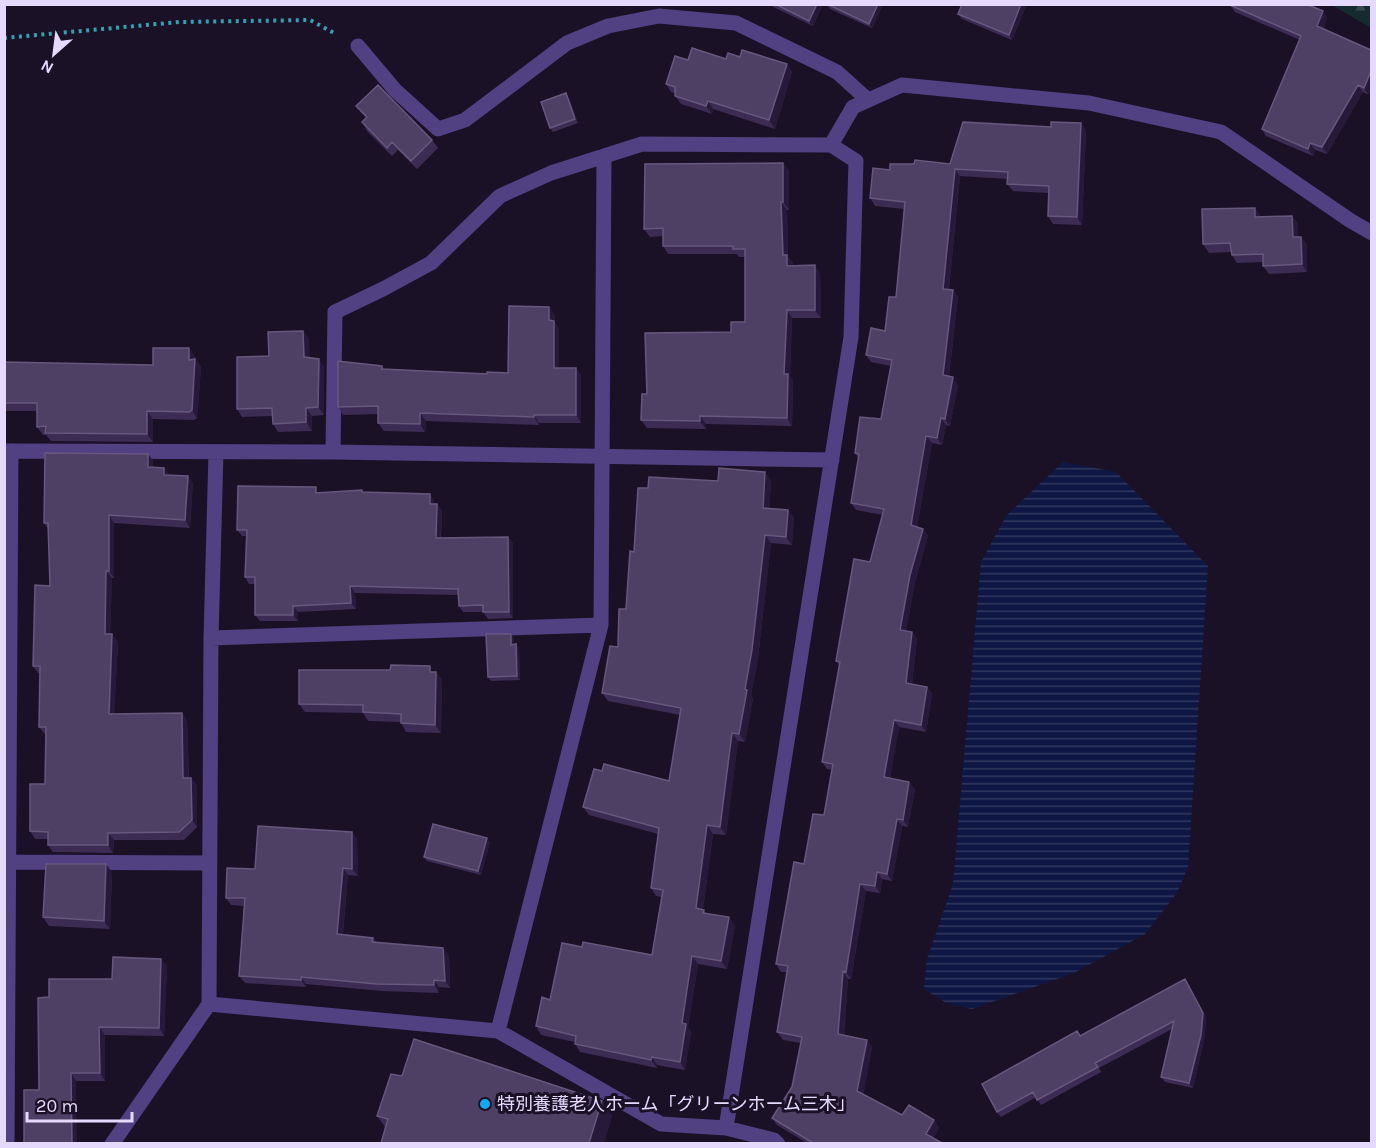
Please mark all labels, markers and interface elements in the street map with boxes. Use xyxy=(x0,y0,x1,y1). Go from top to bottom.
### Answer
north arrow xyxy=(24,24,84,84)
text: N xyxy=(38,56,57,78)
scale bar xyxy=(27,1085,132,1123)
place label: 特別養護老人ホーム「グリーンホーム三木」 xyxy=(497,1093,855,1115)
text: 20 m xyxy=(36,1095,78,1117)
marker: 特別養護老人ホーム「グリーンホーム三木」 xyxy=(478,1097,492,1111)

